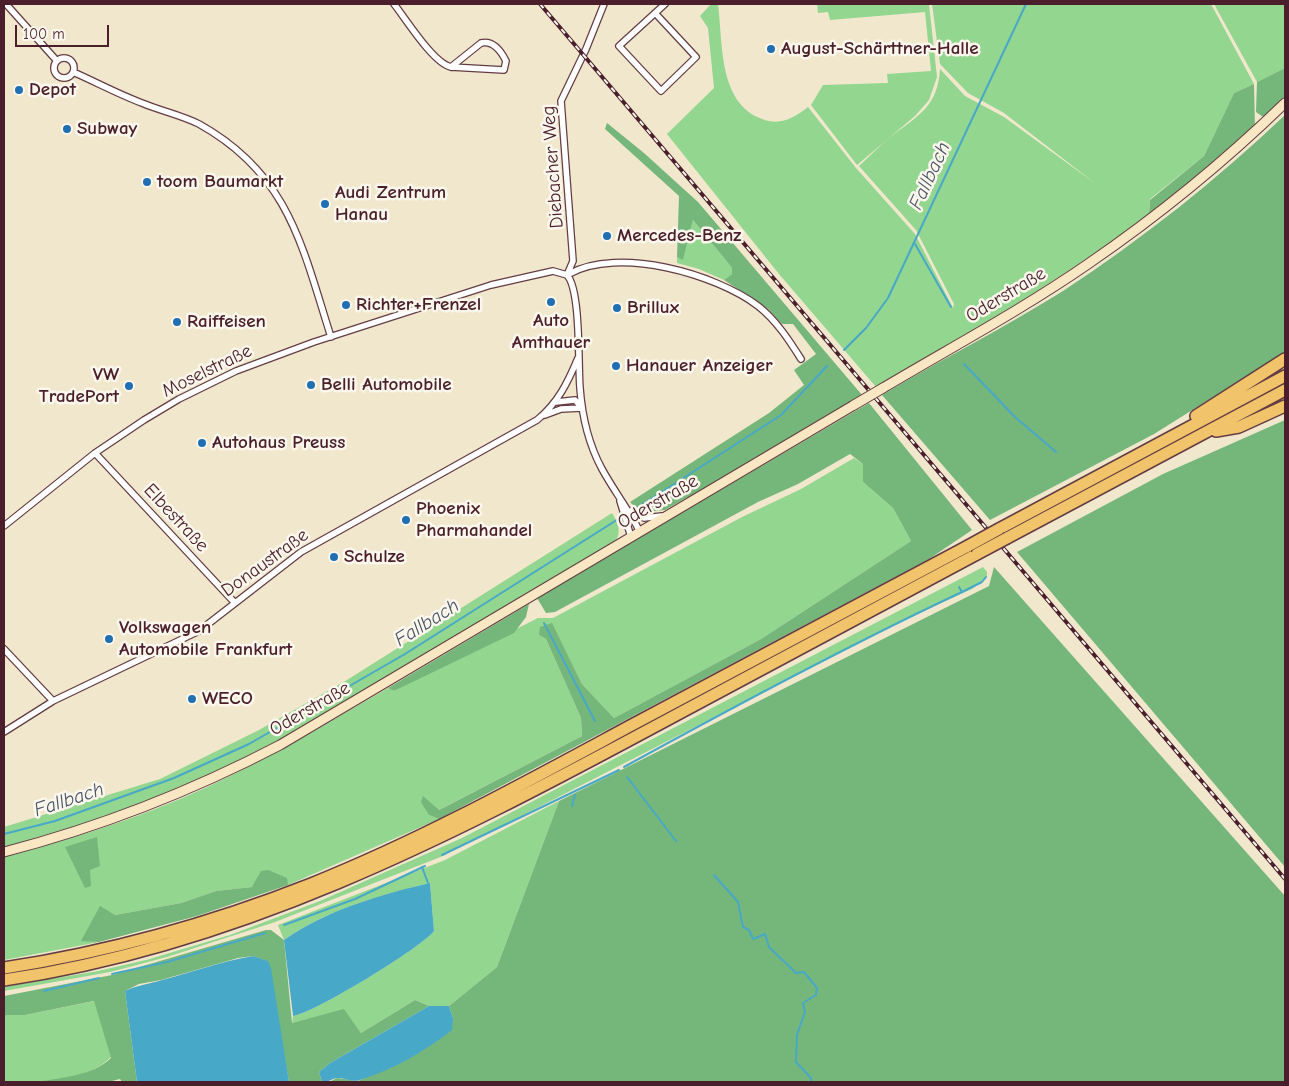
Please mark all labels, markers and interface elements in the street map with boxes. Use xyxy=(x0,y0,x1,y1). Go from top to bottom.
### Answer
scale bar xyxy=(18,15,111,47)
text: 100 m xyxy=(23,25,65,43)
place label: August-Schärttner-Halle xyxy=(781,38,979,60)
marker: August-Schärttner-Halle xyxy=(765,43,777,55)
place label: Depot xyxy=(29,79,76,101)
marker: Depot xyxy=(13,84,25,96)
street label: Diebacher Weg xyxy=(537,105,569,229)
place label: Subway xyxy=(77,118,137,140)
marker: Subway xyxy=(61,123,73,135)
water label: Fallbach xyxy=(904,138,956,214)
place label: toom Baumarkt xyxy=(157,171,283,193)
marker: toom Baumarkt xyxy=(141,176,153,188)
place label: Audi Zentrum Hanau xyxy=(335,182,446,226)
marker: Audi Zentrum Hanau xyxy=(319,198,331,210)
place label: Mercedes-Benz xyxy=(617,225,741,247)
marker: Mercedes-Benz xyxy=(601,230,613,242)
street label: Oderstraße xyxy=(962,262,1050,328)
place label: Richter+Frenzel xyxy=(356,294,481,316)
marker: Auto Amthauer xyxy=(545,296,557,308)
place label: Brillux xyxy=(627,297,679,319)
marker: Richter+Frenzel xyxy=(340,299,352,311)
marker: Brillux xyxy=(611,302,623,314)
place label: Auto Amthauer xyxy=(512,310,590,354)
place label: Raiffeisen xyxy=(187,311,266,333)
marker: Raiffeisen xyxy=(171,316,183,328)
street label: Moselstraße xyxy=(158,339,256,403)
place label: Hanauer Anzeiger xyxy=(626,355,773,377)
marker: Hanauer Anzeiger xyxy=(610,360,622,372)
place label: VW TradePort xyxy=(39,364,119,408)
place label: Belli Automobile xyxy=(321,374,452,396)
marker: Belli Automobile xyxy=(305,379,317,391)
marker: VW TradePort xyxy=(123,380,135,392)
place label: Autohaus Preuss xyxy=(212,432,345,454)
marker: Autohaus Preuss xyxy=(196,437,208,449)
street label: Oderstraße xyxy=(614,470,702,534)
street label: Elbestraße xyxy=(139,479,213,557)
place label: Phoenix Pharmahandel xyxy=(416,498,532,542)
marker: Phoenix Pharmahandel xyxy=(400,514,412,526)
street label: Donaustraße xyxy=(217,524,313,602)
place label: Schulze xyxy=(344,546,405,568)
marker: Schulze xyxy=(328,551,340,563)
water label: Fallbach xyxy=(390,594,464,652)
place label: Volkswagen Automobile Frankfurt xyxy=(119,617,292,661)
marker: Volkswagen Automobile Frankfurt xyxy=(103,633,115,645)
street label: Oderstraße xyxy=(266,677,354,741)
place label: WECO xyxy=(202,688,253,710)
marker: WECO xyxy=(186,693,198,705)
water label: Fallbach xyxy=(31,777,107,823)

